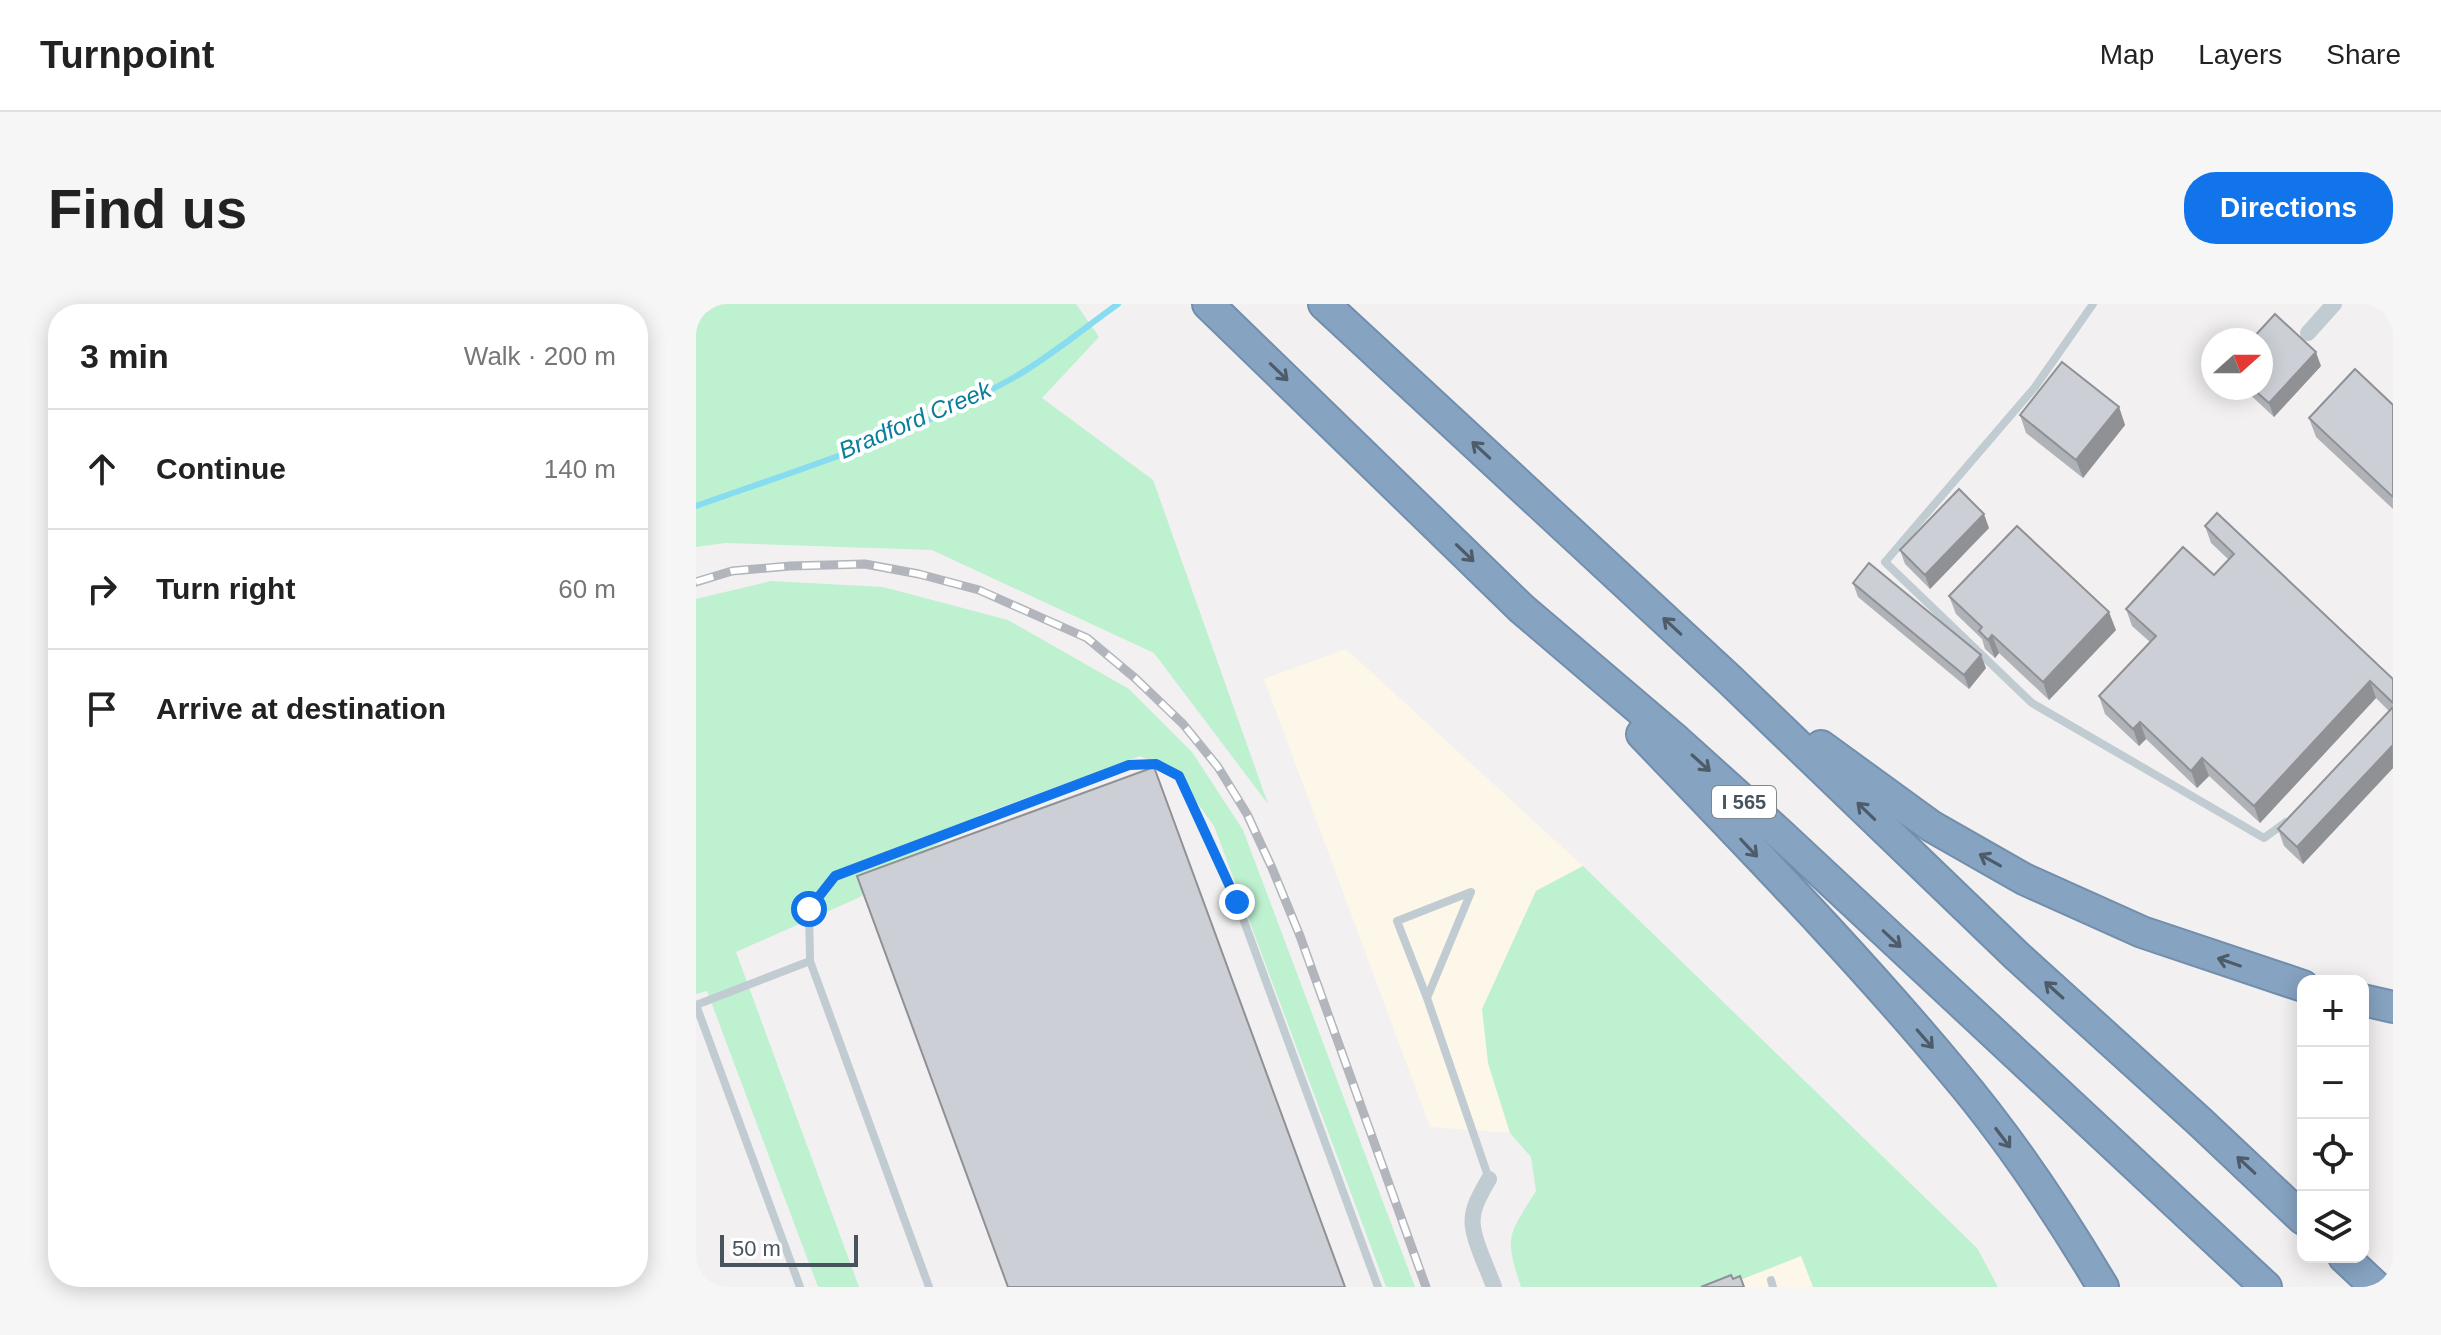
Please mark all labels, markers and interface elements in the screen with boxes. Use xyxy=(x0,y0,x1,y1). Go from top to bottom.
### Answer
text: Turnpoint xyxy=(40,34,214,76)
text: Map xyxy=(2100,39,2154,70)
text: Layers xyxy=(2198,39,2282,70)
text: Share xyxy=(2326,39,2401,70)
button: Directions xyxy=(2184,172,2393,244)
text: Find us xyxy=(48,177,247,240)
north arrow xyxy=(2201,328,2273,400)
text: 3 min xyxy=(80,337,169,375)
text: Walk · 200 m xyxy=(464,341,616,371)
one-way arrow xyxy=(1269,362,1288,381)
water label: Bradford Creek xyxy=(835,375,997,464)
one-way arrow xyxy=(1471,440,1491,459)
icon: ahead xyxy=(80,447,124,491)
text: Continue xyxy=(156,452,286,485)
text: 140 m xyxy=(544,454,616,484)
one-way arrow xyxy=(1455,544,1475,563)
icon: right xyxy=(80,567,124,611)
text: Turn right xyxy=(156,572,295,605)
text: 60 m xyxy=(558,574,616,604)
one-way arrow xyxy=(1662,618,1682,636)
icon: arrive xyxy=(80,687,124,731)
text: Arrive at destination xyxy=(156,692,446,725)
one-way arrow xyxy=(1691,754,1711,773)
road number: I 565 xyxy=(1712,786,1776,818)
one-way arrow xyxy=(1856,801,1876,820)
one-way arrow xyxy=(1739,838,1758,857)
one-way arrow xyxy=(1979,851,2002,867)
route end xyxy=(1219,884,1255,920)
route start xyxy=(791,891,827,927)
one-way arrow xyxy=(1882,930,1902,948)
one-way arrow xyxy=(2217,953,2242,968)
map controls xyxy=(2297,975,2369,1263)
button: + xyxy=(2297,975,2369,1047)
one-way arrow xyxy=(2045,981,2065,999)
one-way arrow xyxy=(1916,1029,1934,1049)
button: − xyxy=(2297,1047,2369,1119)
button: locate xyxy=(2297,1119,2369,1191)
one-way arrow xyxy=(1994,1127,2011,1148)
one-way arrow xyxy=(2237,1156,2256,1175)
button: layers xyxy=(2297,1191,2369,1263)
scale bar xyxy=(720,1231,858,1267)
text: 50 m xyxy=(732,1236,781,1261)

